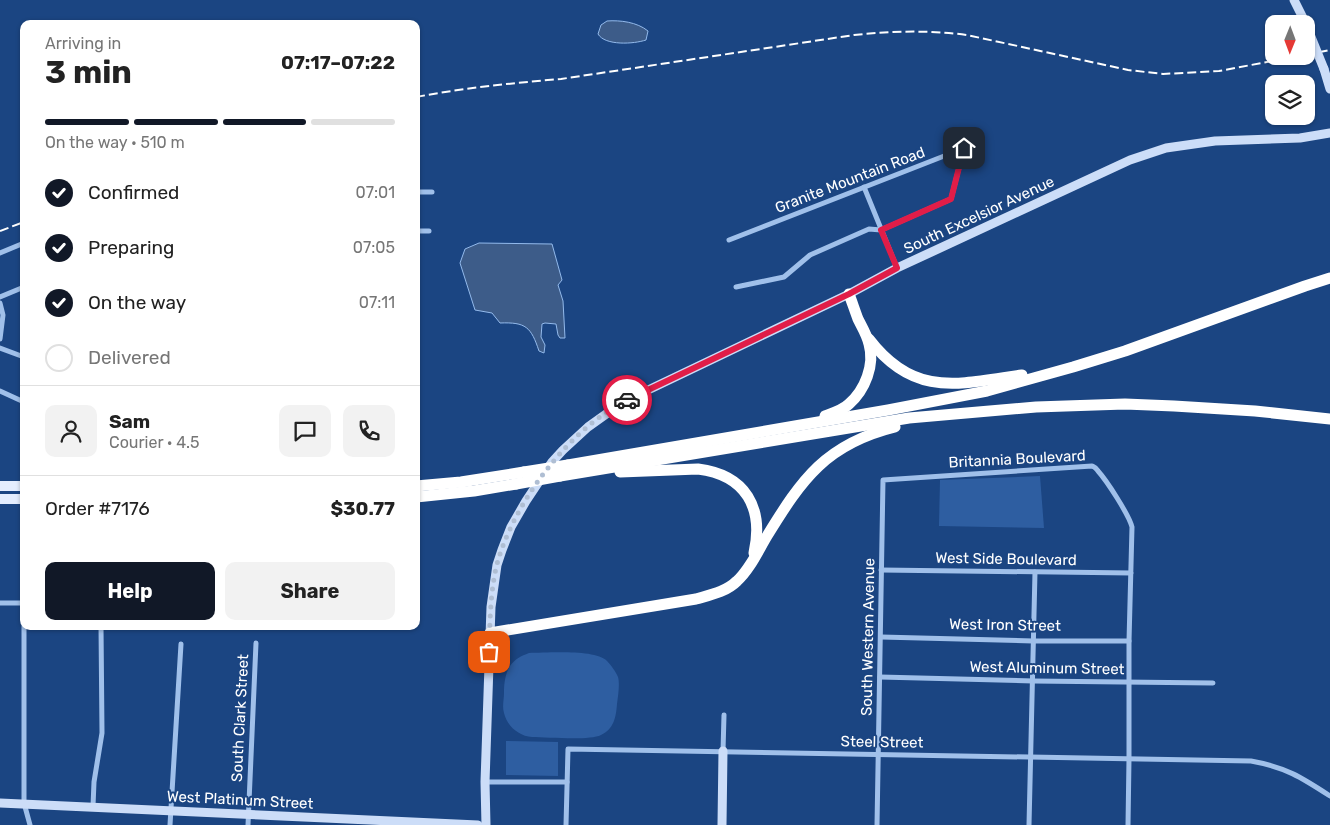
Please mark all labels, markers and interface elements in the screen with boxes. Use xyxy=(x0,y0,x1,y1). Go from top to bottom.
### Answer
north arrow xyxy=(1265,15,1315,65)
map controls xyxy=(1265,15,1315,125)
text: Arriving in xyxy=(45,34,121,53)
text: 07:17–07:22 xyxy=(281,51,395,74)
text: 3 min xyxy=(45,53,132,91)
button: layers xyxy=(1265,75,1315,125)
pin xyxy=(943,127,985,169)
text: On the way · 510 m xyxy=(45,133,185,152)
icon: home xyxy=(950,134,978,162)
street label: Granite Mountain Road xyxy=(772,143,928,217)
street label: South Excelsior Avenue xyxy=(901,172,1057,258)
icon: check xyxy=(45,179,73,207)
text: Confirmed xyxy=(88,181,179,204)
text: 07:01 xyxy=(356,183,395,202)
icon: check xyxy=(45,234,73,262)
text: Preparing xyxy=(88,236,174,259)
text: 07:05 xyxy=(353,238,395,257)
icon: check xyxy=(45,289,73,317)
text: On the way xyxy=(88,291,186,314)
text: 07:11 xyxy=(359,293,395,312)
text: Delivered xyxy=(88,346,171,369)
courier xyxy=(602,375,652,425)
icon: car xyxy=(613,386,641,414)
button: person xyxy=(45,405,97,457)
button: chat xyxy=(279,405,331,457)
button: phone xyxy=(343,405,395,457)
text: Sam xyxy=(109,410,150,433)
text: Courier · 4.5 xyxy=(109,433,199,452)
street label: Britannia Boulevard xyxy=(948,446,1086,472)
text: Order #7176 xyxy=(45,497,150,520)
text: $30.77 xyxy=(330,497,395,520)
street label: West Side Boulevard xyxy=(935,549,1077,569)
street label: South Western Avenue xyxy=(858,558,878,716)
button: Help xyxy=(45,562,215,620)
button: Share xyxy=(225,562,395,620)
street label: West Iron Street xyxy=(949,615,1061,635)
pin xyxy=(468,631,510,673)
icon: bag xyxy=(475,638,503,666)
street label: South Clark Street xyxy=(228,654,252,782)
street label: West Aluminum Street xyxy=(969,658,1125,678)
street label: Steel Street xyxy=(841,732,924,752)
street label: West Platinum Street xyxy=(166,787,314,813)

